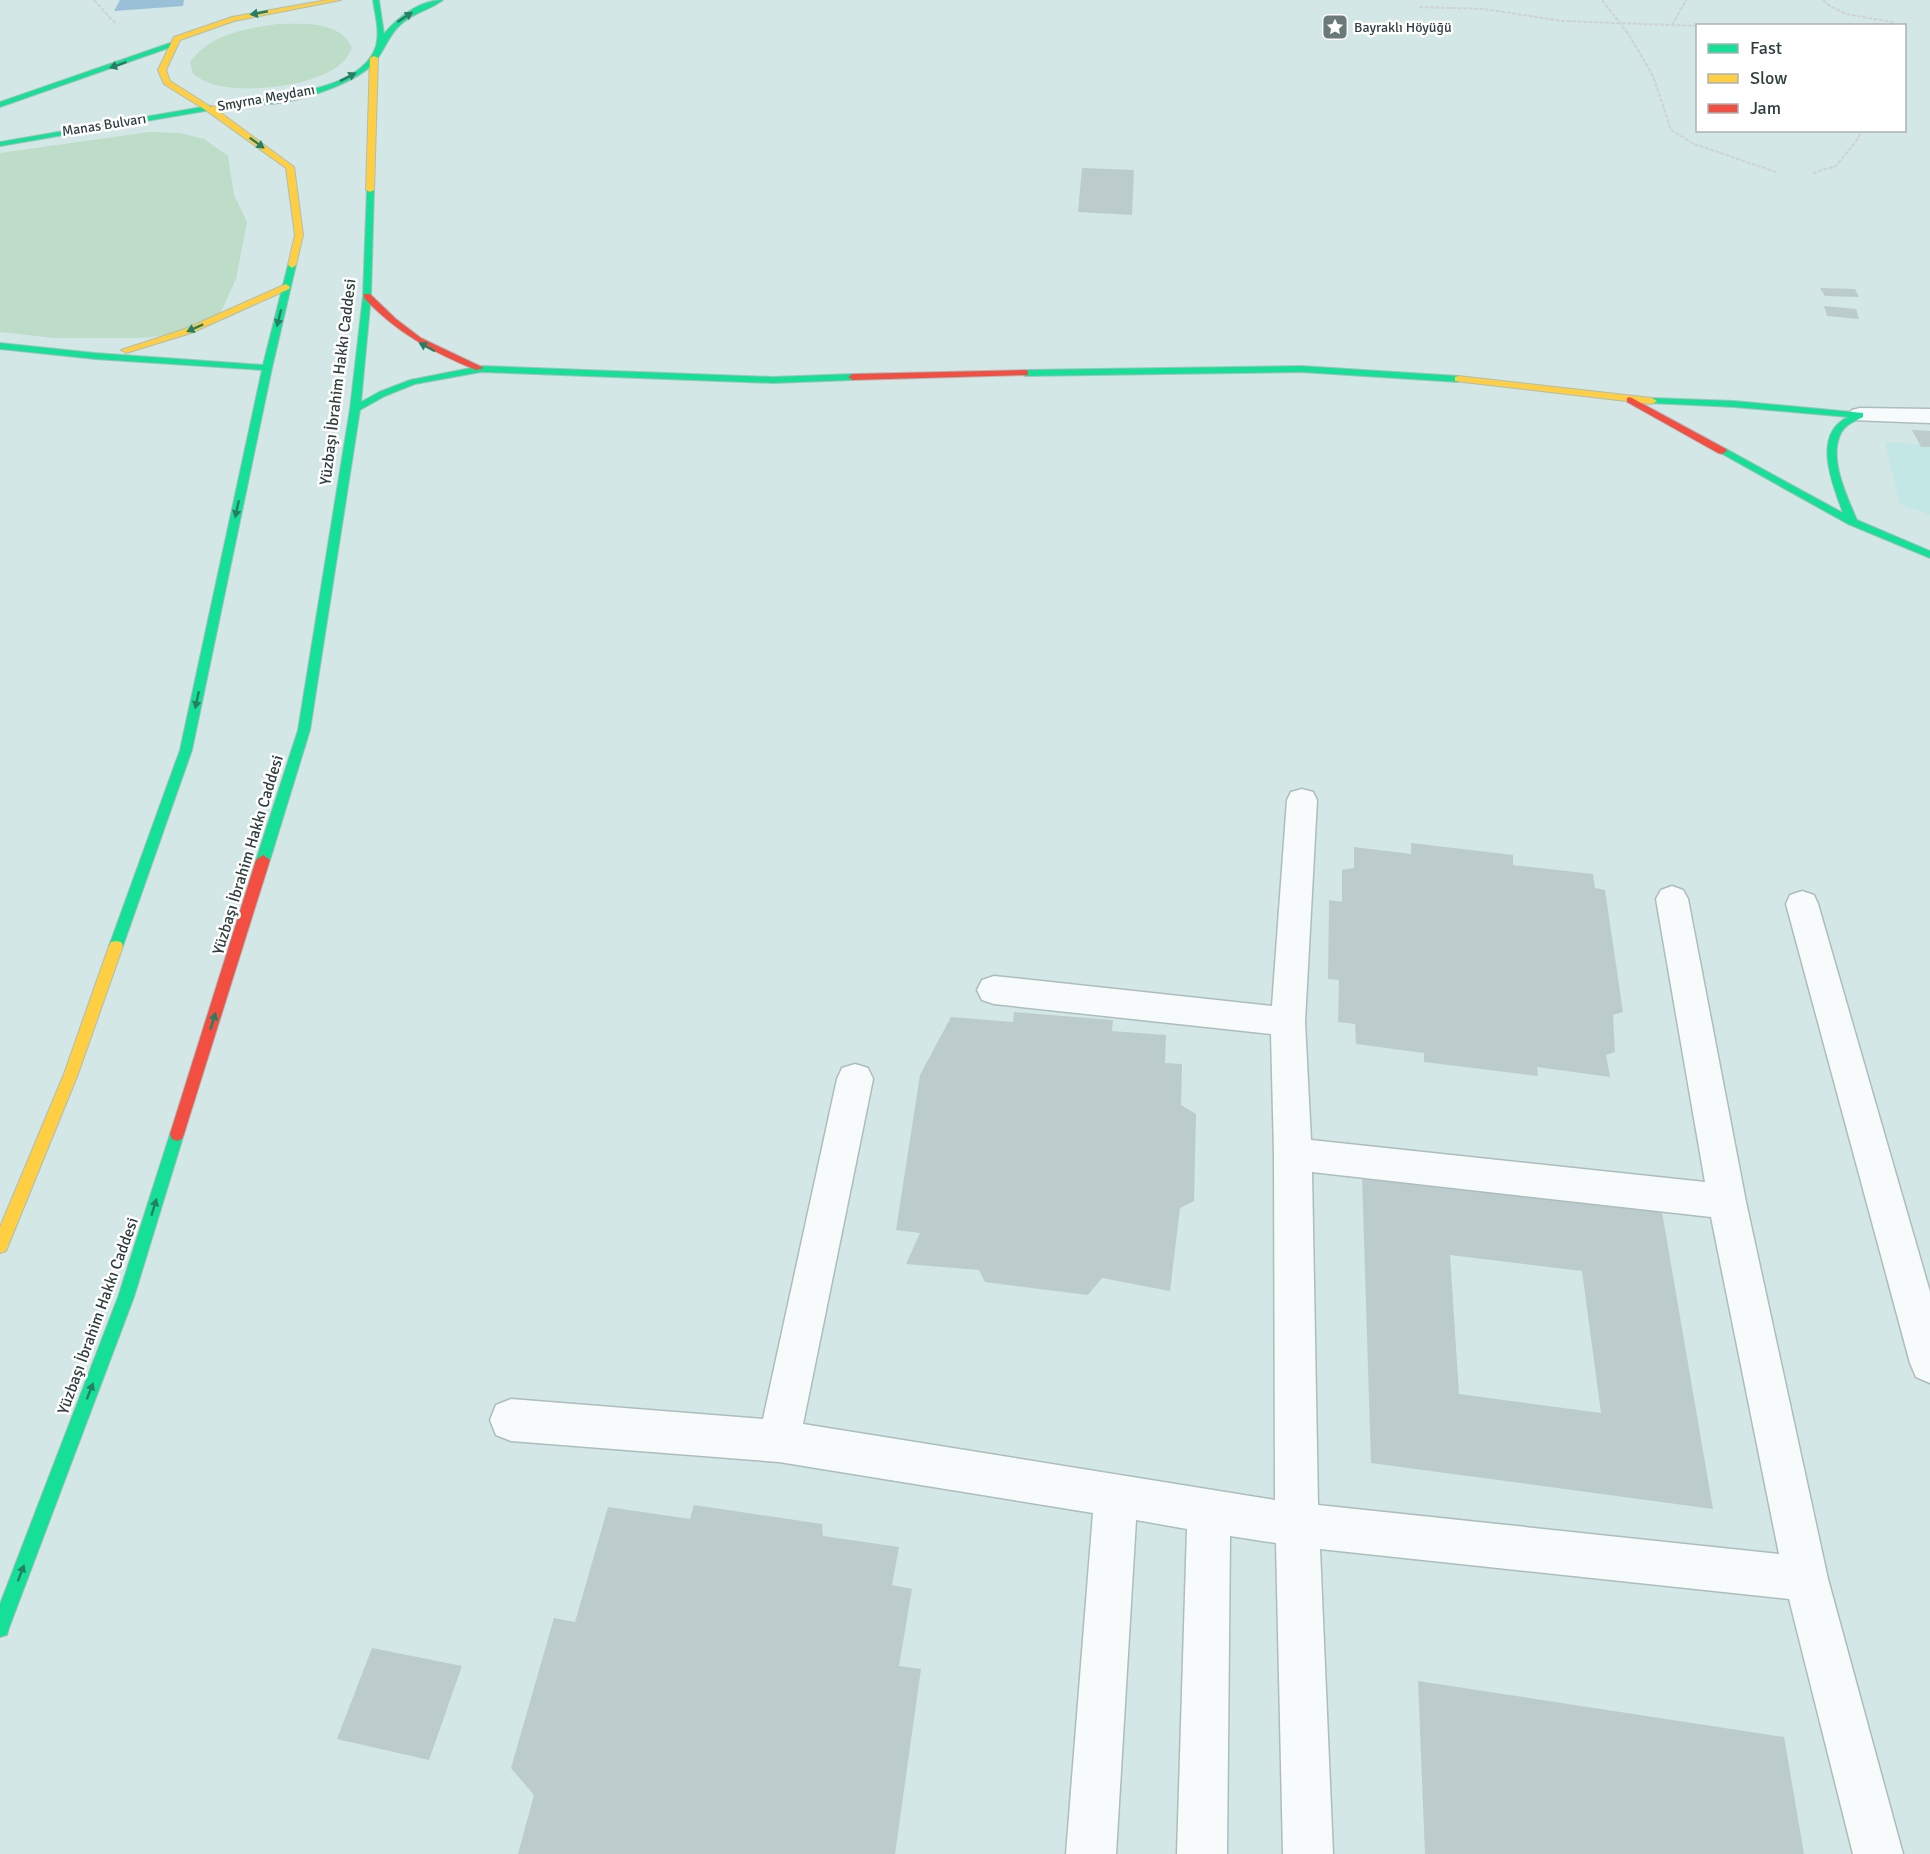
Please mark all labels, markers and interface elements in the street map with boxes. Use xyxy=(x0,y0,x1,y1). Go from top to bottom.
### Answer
one-way arrow xyxy=(250,9,269,18)
one-way arrow xyxy=(397,12,413,23)
place icon: Bayraklı Höyüğü xyxy=(1320,12,1350,42)
place label: Bayraklı Höyüğü xyxy=(1354,19,1452,36)
legend xyxy=(1696,24,1906,132)
text: Fast xyxy=(1750,37,1782,59)
one-way arrow xyxy=(109,61,127,70)
text: Slow xyxy=(1750,67,1787,89)
one-way arrow xyxy=(340,73,357,82)
street label: Smyrna Meydanı xyxy=(216,81,316,115)
text: Jam xyxy=(1750,97,1781,119)
street label: Manas Bulvarı xyxy=(61,110,147,140)
one-way arrow xyxy=(249,137,265,149)
street label: Yüzbaşı İbrahim Hakkı Caddesi xyxy=(315,278,361,486)
one-way arrow xyxy=(273,309,283,328)
one-way arrow xyxy=(185,323,203,333)
one-way arrow xyxy=(418,342,435,352)
one-way arrow xyxy=(232,500,241,519)
one-way arrow xyxy=(192,690,201,709)
street label: Yüzbaşı İbrahim Hakkı Caddesi xyxy=(208,753,288,957)
one-way arrow xyxy=(208,1012,218,1030)
one-way arrow xyxy=(150,1198,159,1216)
street label: Yüzbaşı İbrahim Hakkı Caddesi xyxy=(53,1215,143,1417)
one-way arrow xyxy=(86,1382,95,1400)
one-way arrow xyxy=(16,1564,26,1582)

